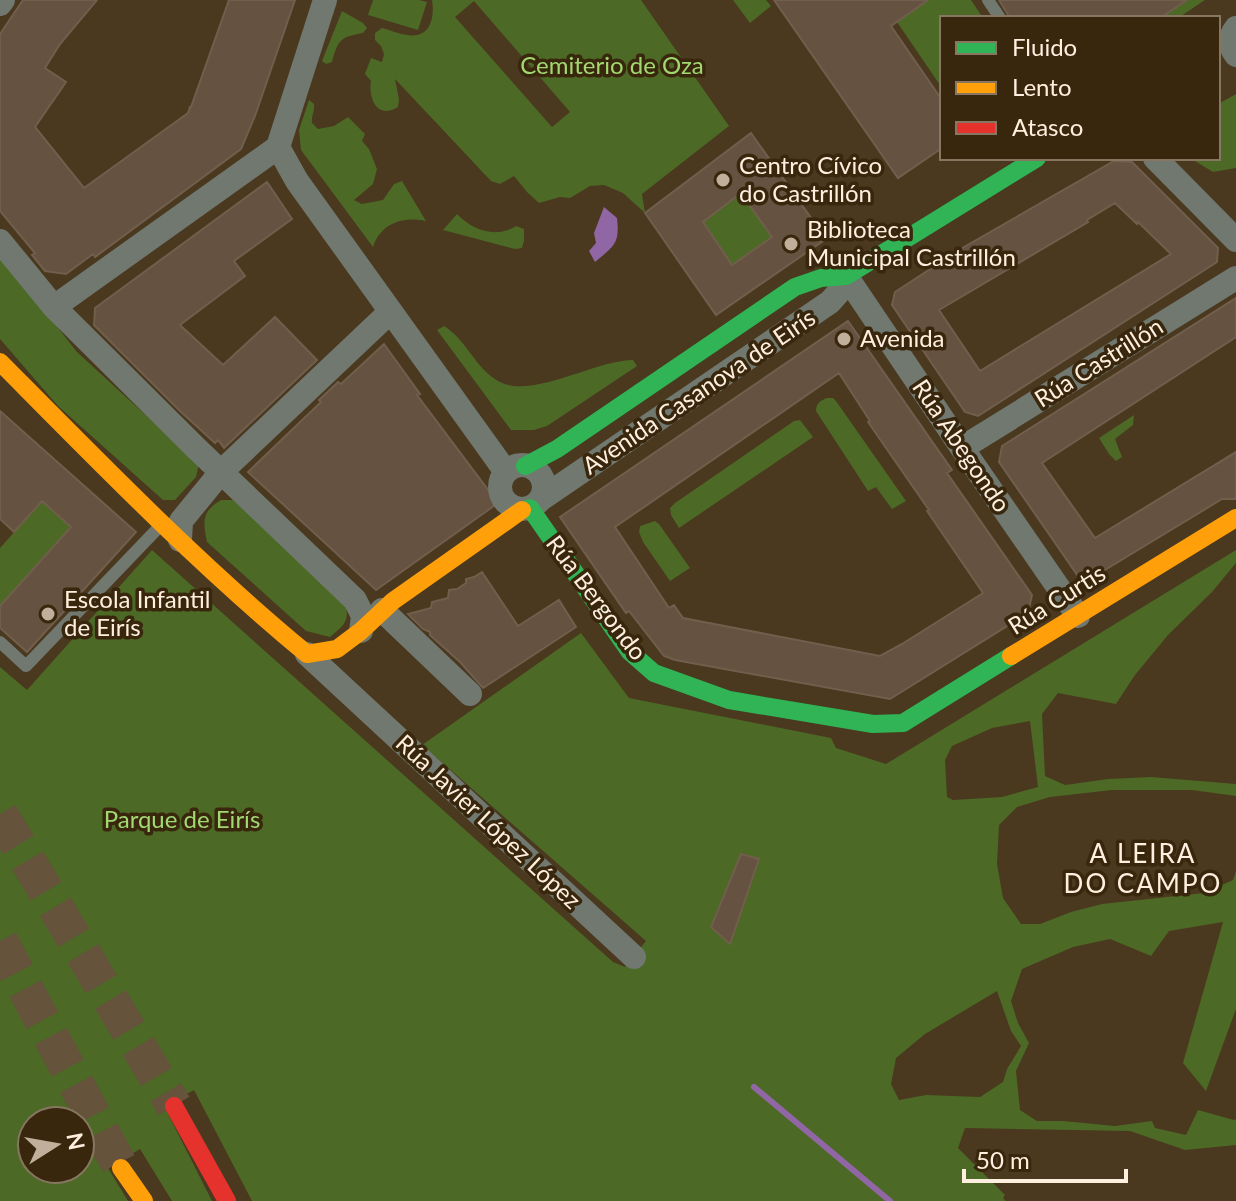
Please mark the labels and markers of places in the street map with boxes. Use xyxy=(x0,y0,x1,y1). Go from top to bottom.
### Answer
place label: Centro Cívico do Castrillón xyxy=(739,150,882,207)
marker: Centro Cívico do Castrillón xyxy=(714,171,732,189)
place label: Biblioteca Municipal Castrillón xyxy=(807,214,1016,271)
marker: Biblioteca Municipal Castrillón xyxy=(782,235,800,253)
place label: Avenida xyxy=(860,323,945,352)
marker: Avenida xyxy=(835,330,853,348)
place label: Escola Infantil de Eirís xyxy=(64,584,210,641)
marker: Escola Infantil de Eirís xyxy=(39,605,57,623)

